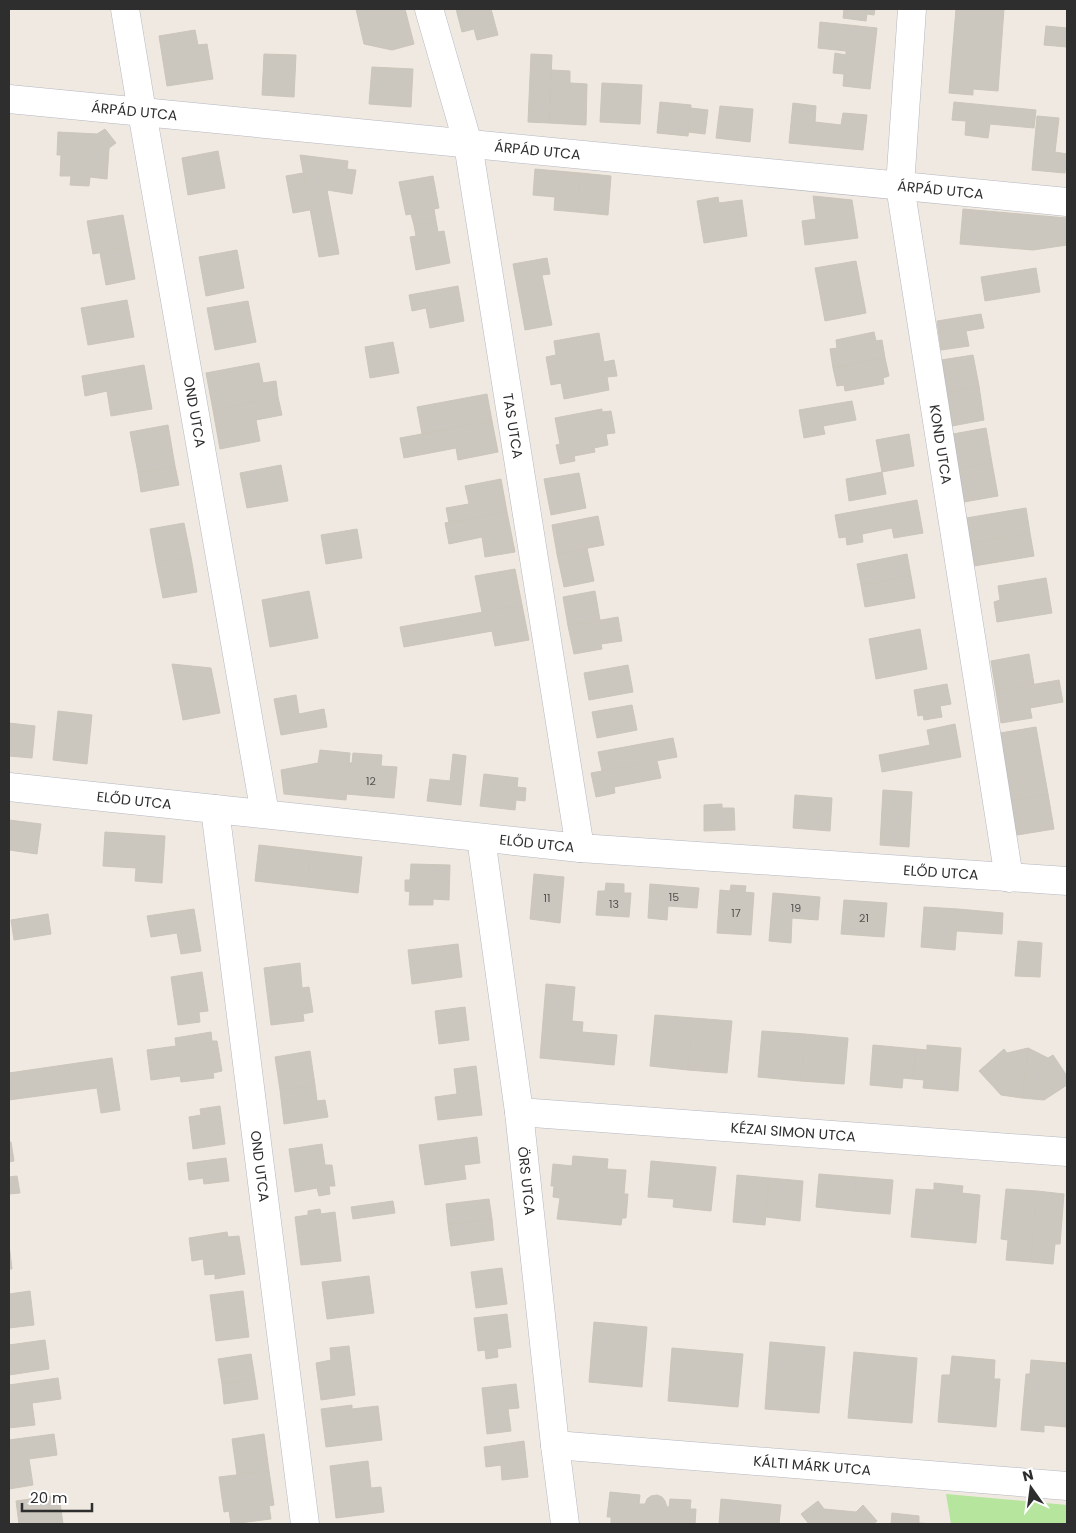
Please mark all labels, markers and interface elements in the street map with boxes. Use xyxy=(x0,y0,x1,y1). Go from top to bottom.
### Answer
street label: ÁRPÁD UTCA xyxy=(90,97,178,125)
street label: ÁRPÁD UTCA xyxy=(494,136,581,165)
street label: ÁRPÁD UTCA xyxy=(897,176,985,204)
street label: OND UTCA xyxy=(179,375,211,449)
street label: TAS UTCA xyxy=(498,392,528,460)
street label: KOND UTCA xyxy=(925,403,957,486)
house number: 12 xyxy=(366,773,376,789)
street label: ELŐD UTCA xyxy=(96,786,173,814)
street label: ELŐD UTCA xyxy=(499,829,575,857)
street label: ELŐD UTCA xyxy=(903,860,979,885)
house number: 15 xyxy=(669,889,679,905)
house number: 11 xyxy=(543,890,551,906)
house number: 13 xyxy=(609,896,619,912)
house number: 19 xyxy=(791,900,801,916)
house number: 17 xyxy=(731,905,741,921)
house number: 21 xyxy=(859,910,869,926)
street label: KÉZAI SIMON UTCA xyxy=(730,1117,857,1147)
street label: OND UTCA xyxy=(246,1129,274,1203)
street label: ÖRS UTCA xyxy=(513,1146,540,1216)
street label: KÁLTI MÁRK UTCA xyxy=(753,1451,872,1480)
north arrow xyxy=(1006,1463,1056,1513)
text: N xyxy=(1020,1464,1035,1486)
scale bar xyxy=(22,1480,92,1512)
text: 20 m xyxy=(30,1487,68,1508)

